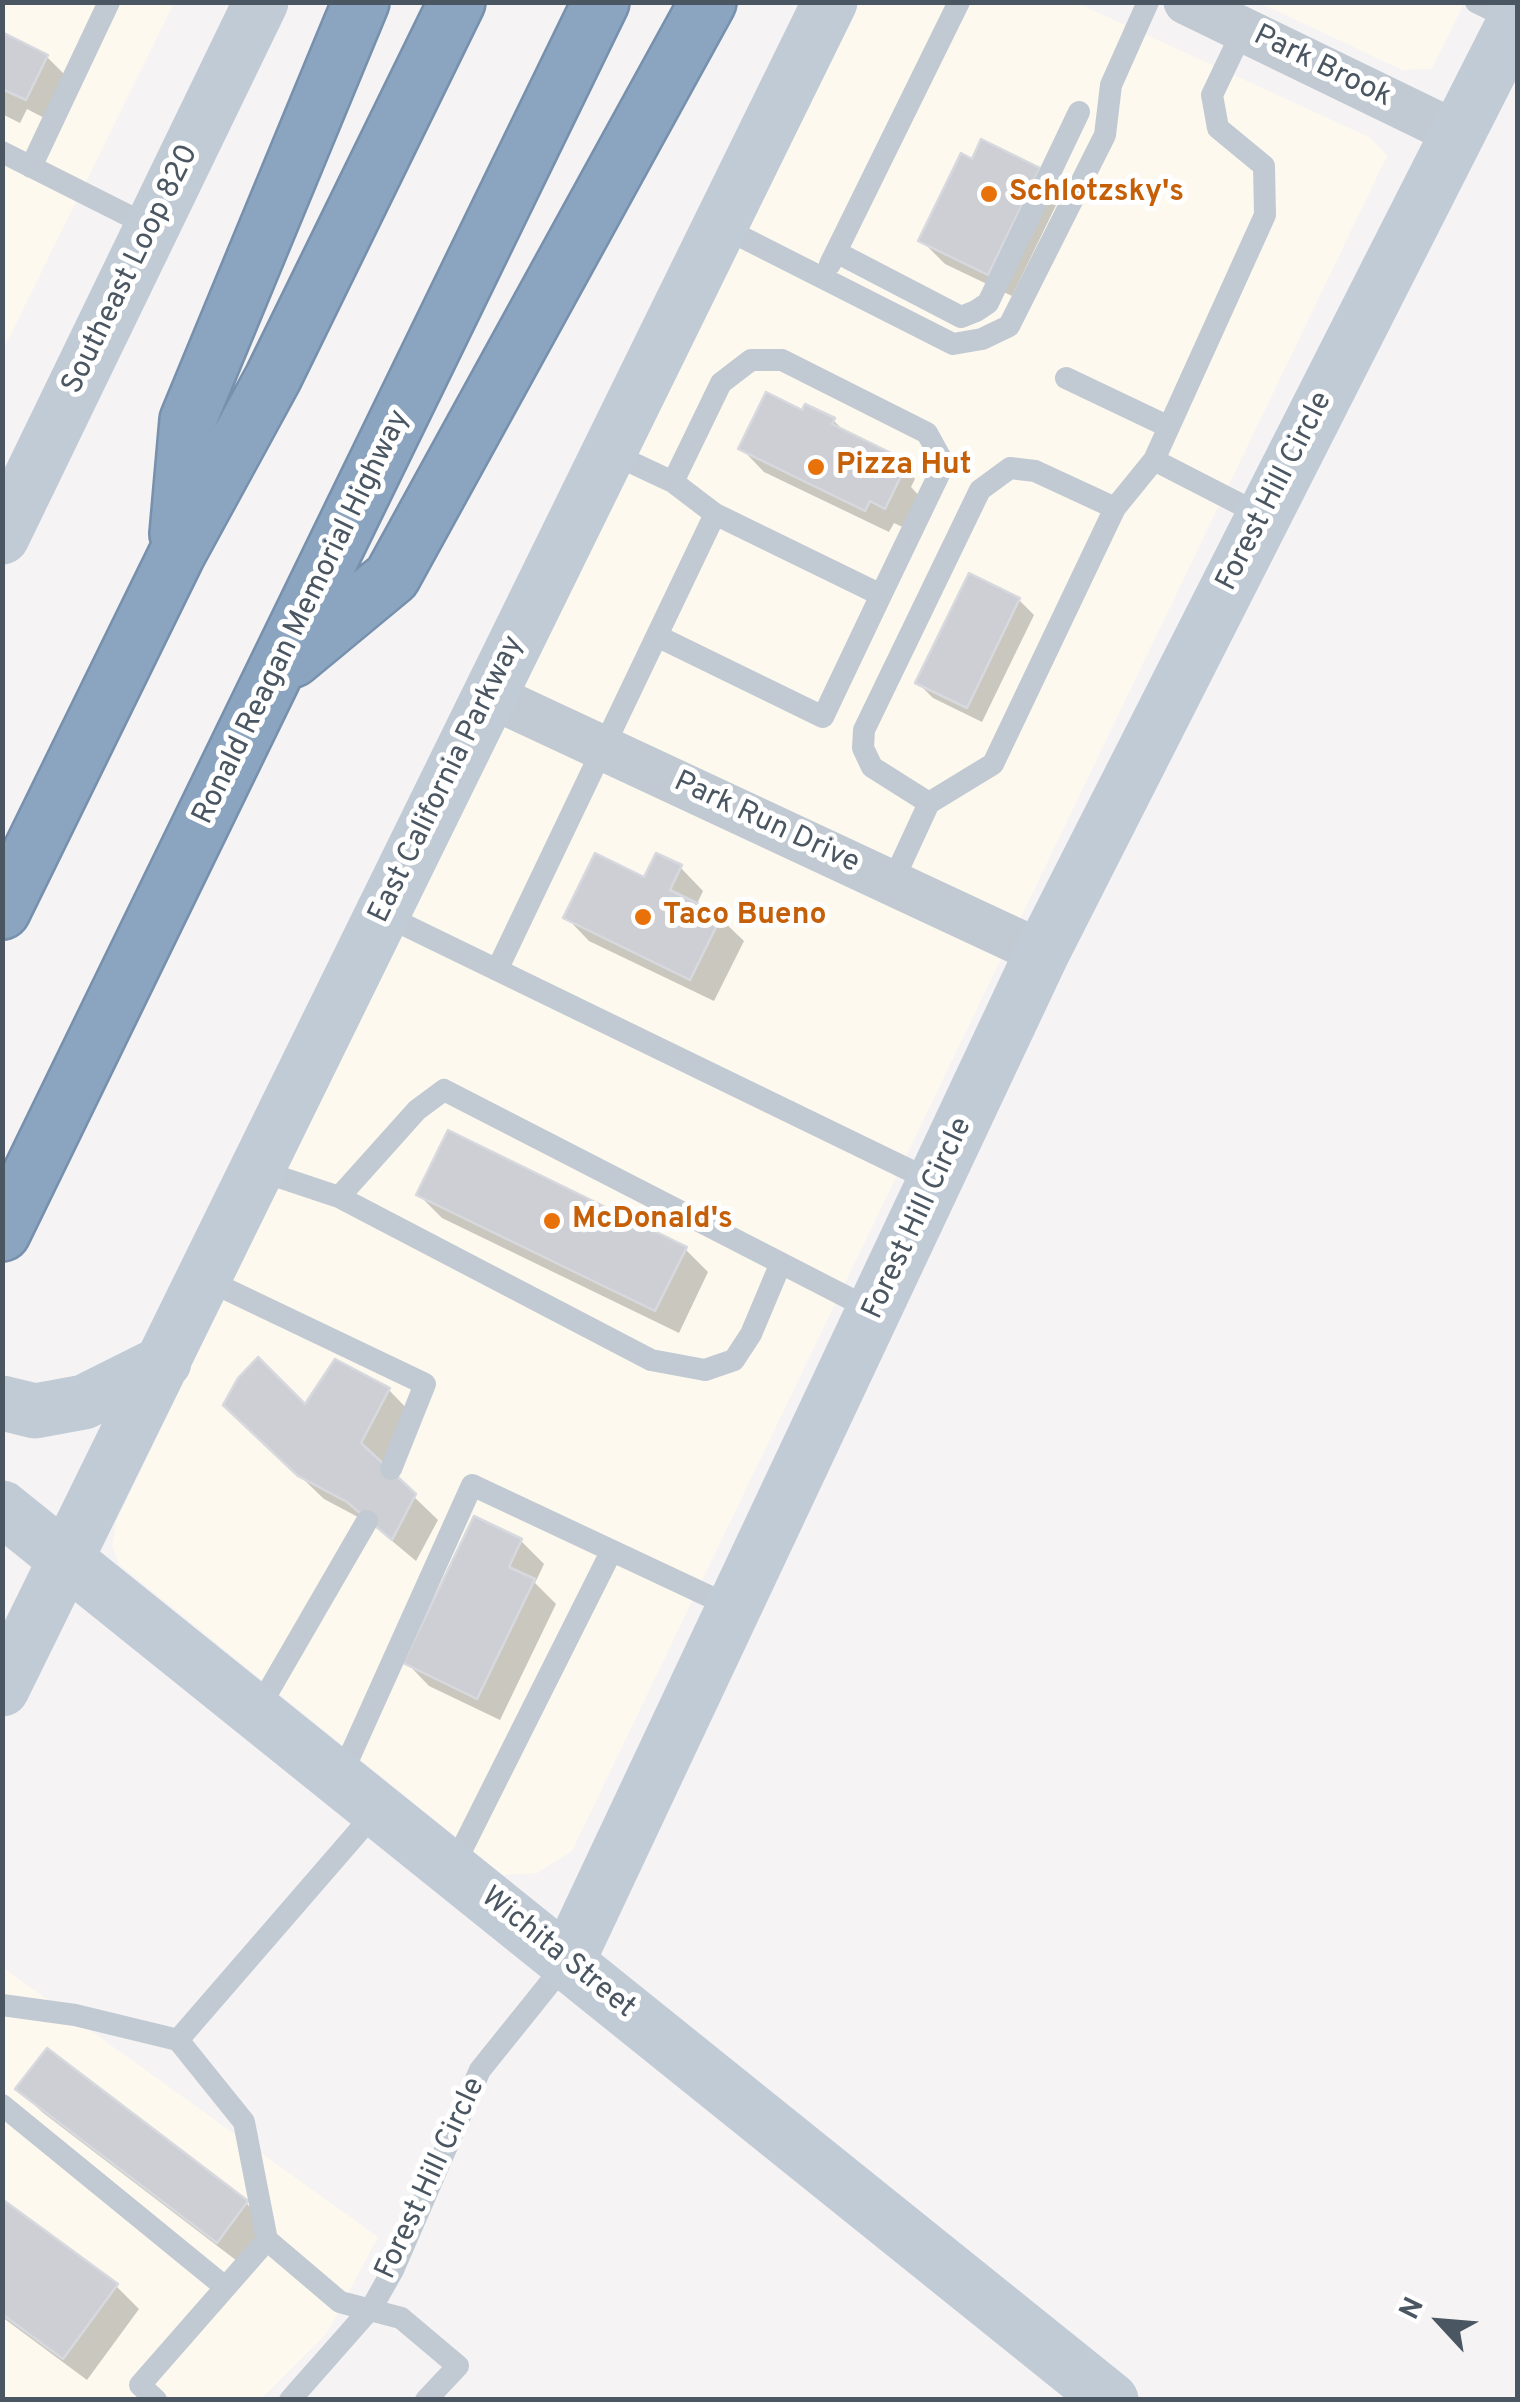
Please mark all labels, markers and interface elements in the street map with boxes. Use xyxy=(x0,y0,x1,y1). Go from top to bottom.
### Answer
street label: Park Brook xyxy=(1247,19,1397,117)
street label: Southeast Loop 820 xyxy=(56,139,208,401)
place label: Schlotzsky's xyxy=(1009,176,1184,212)
marker: Schlotzsky's xyxy=(978,183,1000,205)
street label: Forest Hill Circle xyxy=(1210,387,1342,597)
street label: Ronald Reagan Memorial Highway xyxy=(187,405,419,831)
place label: Pizza Hut xyxy=(836,449,972,485)
marker: Pizza Hut xyxy=(805,456,827,478)
street label: East California Parkway xyxy=(363,630,533,930)
street label: Park Run Drive xyxy=(667,765,865,883)
place label: Taco Bueno xyxy=(663,899,827,935)
marker: Taco Bueno xyxy=(632,906,654,928)
street label: Forest Hill Circle xyxy=(857,1112,981,1326)
place label: McDonald's xyxy=(572,1203,733,1239)
marker: McDonald's xyxy=(541,1210,563,1232)
street label: Wichita Street xyxy=(472,1881,642,2027)
street label: Forest Hill Circle xyxy=(370,2072,494,2286)
north arrow xyxy=(1390,2272,1490,2372)
text: N xyxy=(1392,2292,1434,2326)

